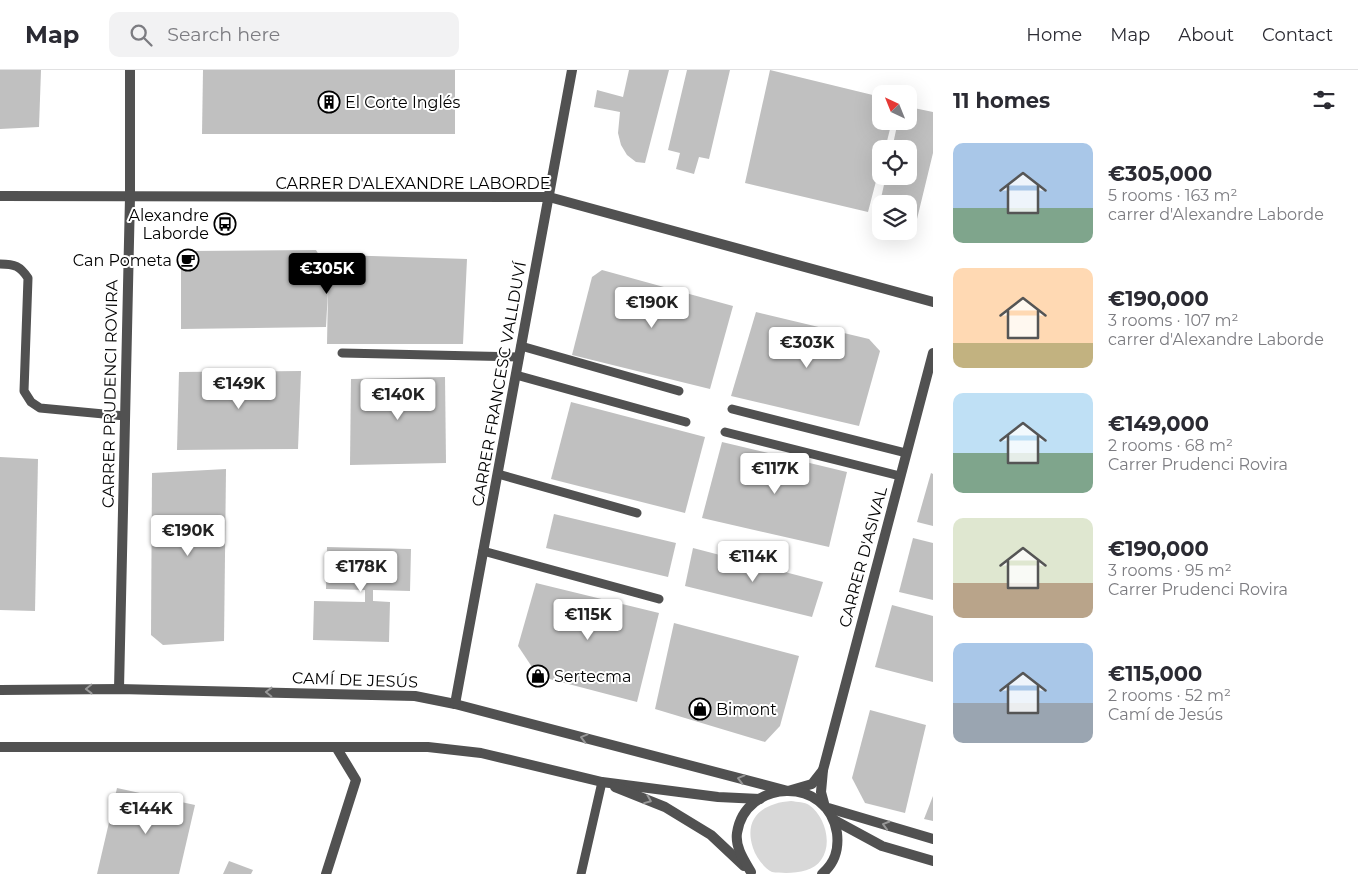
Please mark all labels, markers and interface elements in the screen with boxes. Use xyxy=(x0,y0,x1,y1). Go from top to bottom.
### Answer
search box xyxy=(109,12,459,57)
text: Map xyxy=(25,20,79,49)
icon: search xyxy=(127,21,155,49)
text: Search here xyxy=(167,23,280,46)
text: Home xyxy=(1026,24,1082,46)
text: Map xyxy=(1110,24,1150,46)
text: About xyxy=(1178,24,1234,46)
text: Contact xyxy=(1262,24,1333,46)
north arrow xyxy=(872,85,918,130)
map controls xyxy=(872,85,917,240)
icon: filters xyxy=(1310,86,1338,114)
text: 11 homes xyxy=(953,88,1050,113)
building icon: El Corte Inglés xyxy=(317,90,341,114)
place label: El Corte Inglés xyxy=(345,93,460,112)
button: locate xyxy=(872,140,917,185)
text: €305,000 xyxy=(1108,161,1212,186)
icon: home xyxy=(993,163,1053,223)
street label: CARRER D'ALEXANDRE LABORDE xyxy=(275,174,551,193)
text: 5 rooms · 163 m² xyxy=(1108,186,1237,205)
button: layers xyxy=(872,195,917,240)
text: carrer d'Alexandre Laborde xyxy=(1108,205,1324,224)
place label: Alexandre Laborde xyxy=(128,206,209,243)
bus stop icon: Alexandre Laborde xyxy=(213,212,237,236)
cafe icon: Can Pometa xyxy=(176,248,200,272)
place label: Can Pometa xyxy=(73,251,172,270)
pin: €305K xyxy=(292,252,362,295)
text: €305K xyxy=(300,259,354,278)
street label: CARRER FRANCESC VALLDUVÍ xyxy=(468,259,530,508)
street label: CARRER PRUDENCI ROVIRA xyxy=(99,279,122,508)
pin: €190K xyxy=(617,286,687,329)
text: €190,000 xyxy=(1108,286,1209,311)
icon: home xyxy=(993,288,1053,348)
text: €190K xyxy=(626,293,678,312)
text: 3 rooms · 107 m² xyxy=(1108,311,1238,330)
pin: €303K xyxy=(772,326,842,369)
text: carrer d'Alexandre Laborde xyxy=(1108,330,1324,349)
text: €303K xyxy=(780,333,834,352)
pin: €149K xyxy=(204,368,274,410)
text: €149K xyxy=(213,374,265,393)
pin: €140K xyxy=(363,378,433,421)
text: €140K xyxy=(371,385,425,404)
text: €149,000 xyxy=(1108,411,1209,436)
icon: home xyxy=(993,413,1053,473)
text: 2 rooms · 68 m² xyxy=(1108,436,1233,455)
pin: €117K xyxy=(740,452,810,495)
text: Carrer Prudenci Rovira xyxy=(1108,455,1288,474)
text: €117K xyxy=(751,459,799,478)
street label: CARRER D'ASIVAL xyxy=(835,484,891,629)
pin: €190K xyxy=(153,514,223,557)
text: €190K xyxy=(162,521,214,540)
text: €190,000 xyxy=(1108,536,1209,561)
icon: home xyxy=(993,538,1053,598)
pin: €114K xyxy=(718,540,788,583)
text: €114K xyxy=(729,547,777,566)
pin: €178K xyxy=(326,550,396,593)
text: €178K xyxy=(335,557,387,576)
text: 3 rooms · 95 m² xyxy=(1108,561,1232,580)
text: Carrer Prudenci Rovira xyxy=(1108,580,1288,599)
pin: €115K xyxy=(553,598,623,641)
text: €115K xyxy=(564,605,612,624)
text: €115,000 xyxy=(1108,661,1202,686)
icon: home xyxy=(993,663,1053,723)
shop icon: Sertecma xyxy=(526,664,550,688)
place label: Sertecma xyxy=(554,667,631,686)
street label: CAMÍ DE JESÚS xyxy=(292,668,418,692)
one-way arrow xyxy=(85,684,92,694)
text: 2 rooms · 52 m² xyxy=(1108,686,1231,705)
one-way arrow xyxy=(265,687,273,698)
shop icon: Bimont xyxy=(688,697,712,721)
place label: Bimont xyxy=(716,700,777,719)
text: Camí de Jesús xyxy=(1108,705,1223,724)
one-way arrow xyxy=(580,733,588,743)
one-way arrow xyxy=(736,774,745,785)
pin: €144K xyxy=(111,792,181,835)
one-way arrow xyxy=(643,794,651,804)
text: €144K xyxy=(119,799,173,818)
one-way arrow xyxy=(882,820,891,831)

